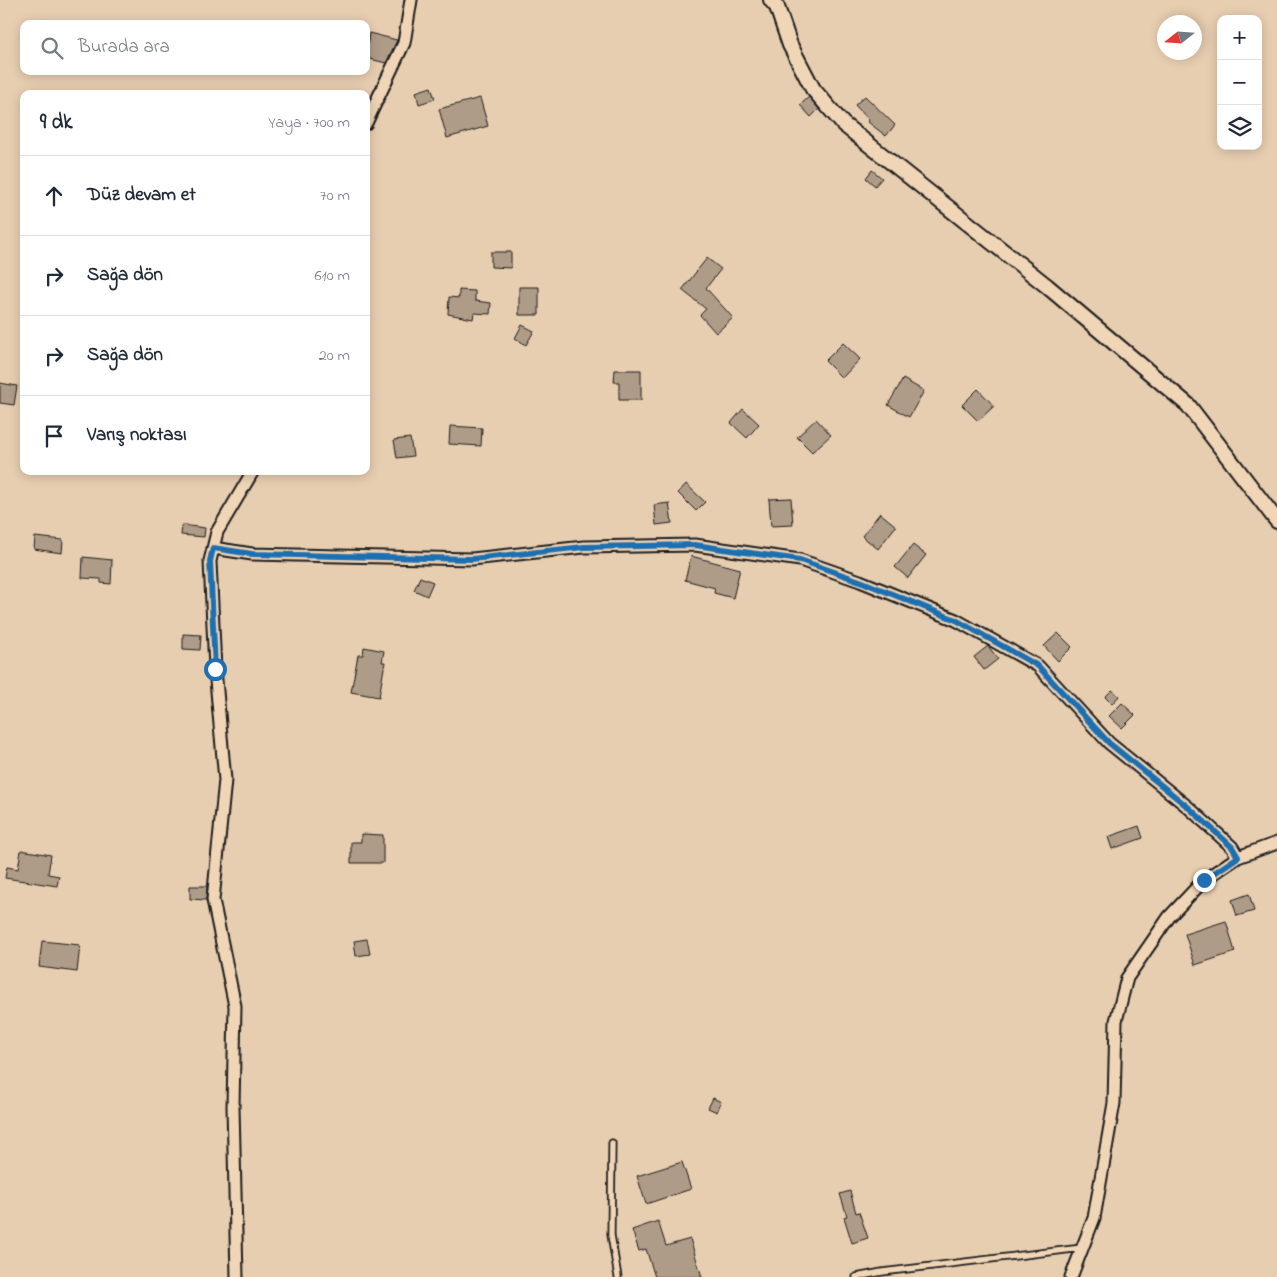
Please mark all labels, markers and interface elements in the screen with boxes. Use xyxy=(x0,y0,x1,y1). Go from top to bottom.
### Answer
north arrow xyxy=(1157,15,1202,60)
map controls xyxy=(1217,15,1262,150)
button: + xyxy=(1217,15,1262,60)
search box xyxy=(20,20,370,75)
icon: search xyxy=(38,34,66,62)
text: Burada ara xyxy=(78,34,170,61)
button: − xyxy=(1217,60,1262,105)
button: layers xyxy=(1217,105,1262,150)
text: 9 dk xyxy=(40,108,73,138)
text: Yaya · 700 m xyxy=(268,111,350,135)
icon: ahead xyxy=(40,182,68,210)
text: Düz devam et xyxy=(87,182,196,209)
text: 70 m xyxy=(320,184,350,208)
icon: right xyxy=(40,262,68,290)
text: Sağa dön xyxy=(87,262,163,289)
text: 610 m xyxy=(315,264,350,288)
icon: right xyxy=(40,342,68,370)
text: Sağa dön xyxy=(87,342,163,369)
text: 20 m xyxy=(319,344,350,368)
icon: arrive xyxy=(40,422,68,450)
text: Varış noktası xyxy=(87,422,187,449)
route start xyxy=(204,658,227,681)
route end xyxy=(1193,869,1216,892)

